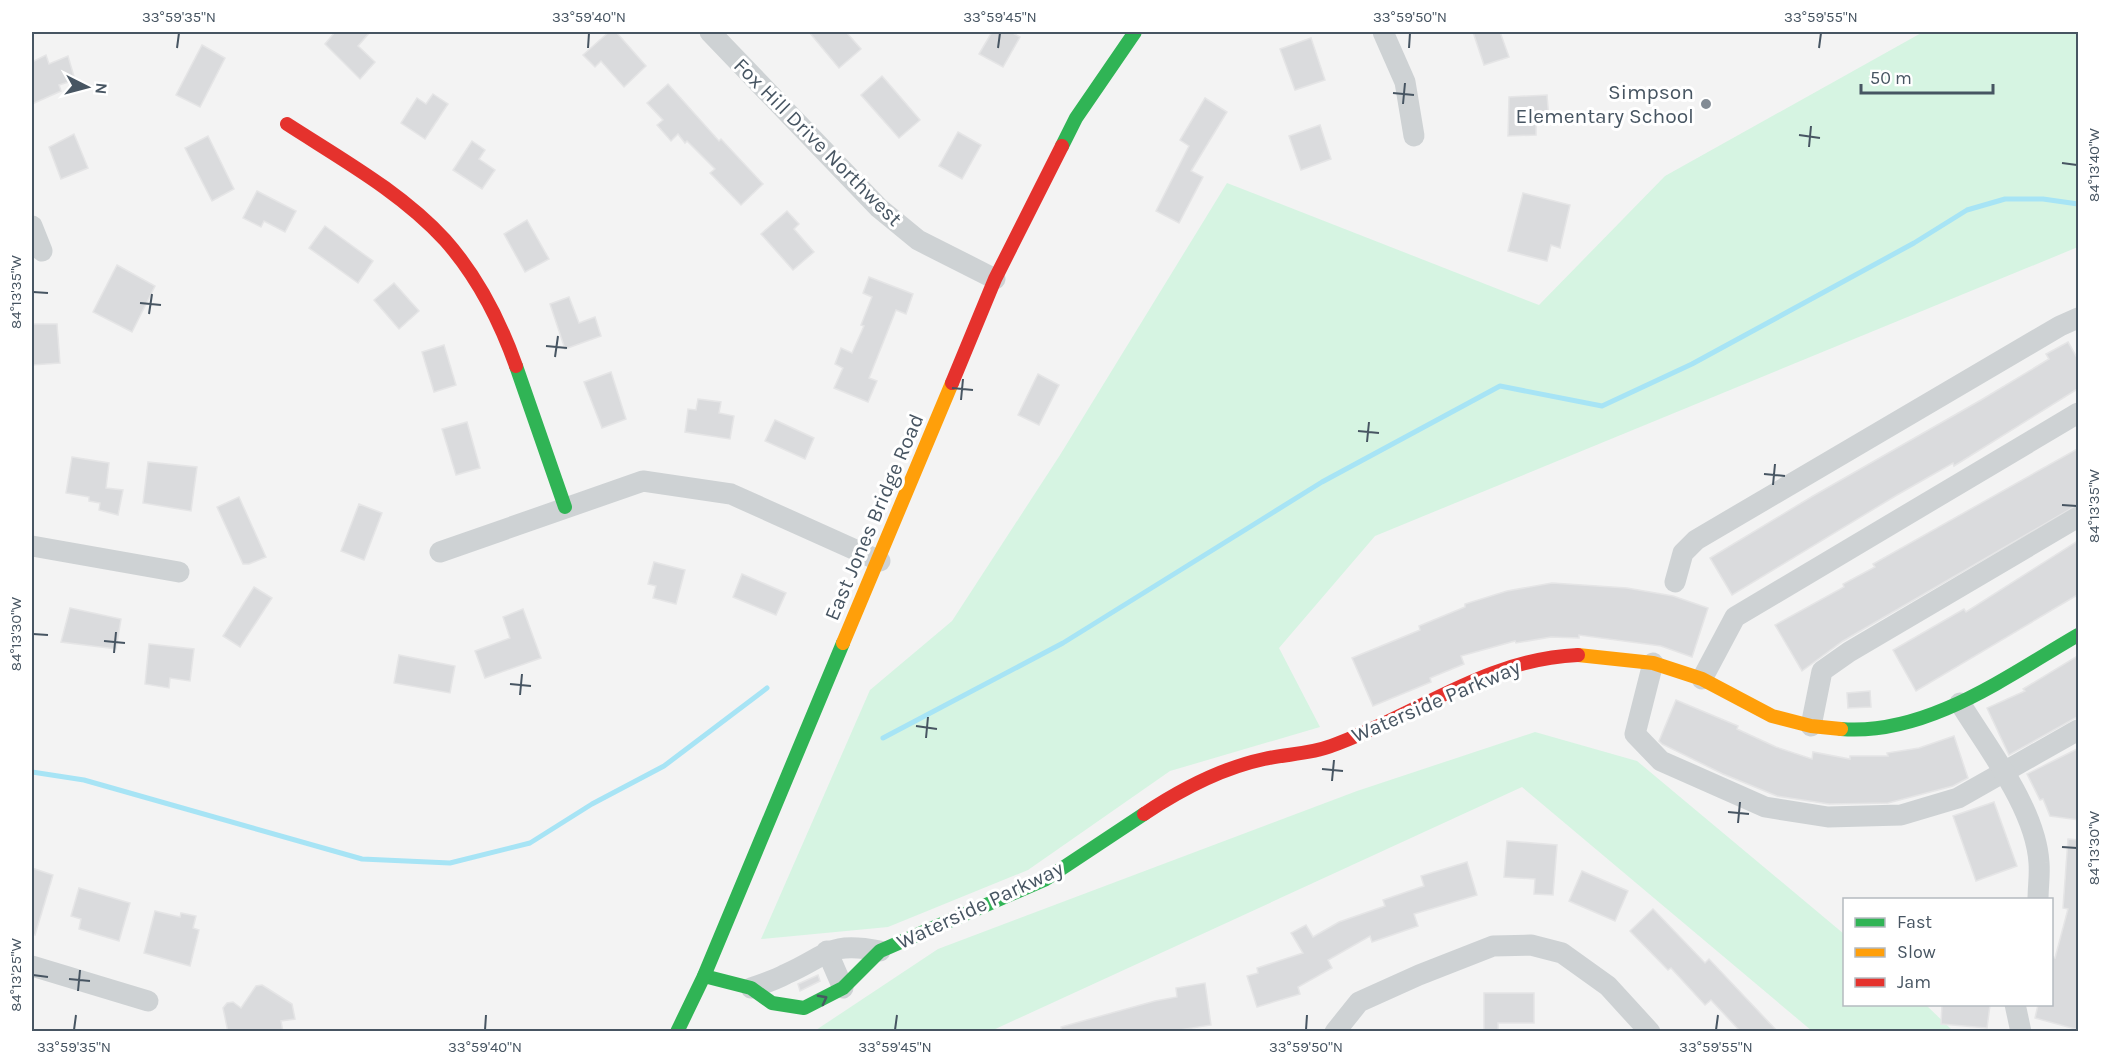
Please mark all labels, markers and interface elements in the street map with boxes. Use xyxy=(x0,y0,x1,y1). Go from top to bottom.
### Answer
text: 33°59'35"N xyxy=(142,8,216,26)
text: 33°59'40"N xyxy=(552,8,626,26)
text: 33°59'45"N xyxy=(963,8,1037,26)
text: 33°59'50"N xyxy=(1373,8,1447,26)
text: 33°59'55"N xyxy=(1784,8,1858,26)
street label: Fox Hill Drive Northwest xyxy=(729,53,907,231)
north arrow xyxy=(57,57,117,117)
scale bar xyxy=(1861,57,1993,95)
text: 50 m xyxy=(1870,67,1912,89)
place label: Simpson Elementary School xyxy=(1516,80,1694,128)
text: N xyxy=(91,82,111,95)
marker: Simpson Elementary School xyxy=(1699,97,1713,111)
text: 84°13'40"W xyxy=(2085,128,2103,202)
text: 84°13'35"W xyxy=(7,254,25,329)
street label: East Jones Bridge Road xyxy=(820,410,928,624)
text: 84°13'35"W xyxy=(2085,468,2103,543)
text: 84°13'30"W xyxy=(7,596,25,671)
street label: Waterside Parkway xyxy=(1348,655,1524,747)
text: 84°13'30"W xyxy=(2085,810,2103,885)
street label: Waterside Parkway xyxy=(893,856,1067,954)
legend xyxy=(1843,898,2053,1006)
text: Fast xyxy=(1897,911,1932,933)
text: 84°13'25"W xyxy=(7,938,25,1012)
text: Slow xyxy=(1897,941,1936,963)
text: Jam xyxy=(1897,971,1931,993)
one-way arrow xyxy=(816,995,827,1006)
text: 33°59'35"N xyxy=(37,1038,111,1056)
text: 33°59'40"N xyxy=(448,1038,522,1056)
text: 33°59'45"N xyxy=(858,1038,932,1056)
text: 33°59'50"N xyxy=(1269,1038,1343,1056)
text: 33°59'55"N xyxy=(1679,1038,1753,1056)

